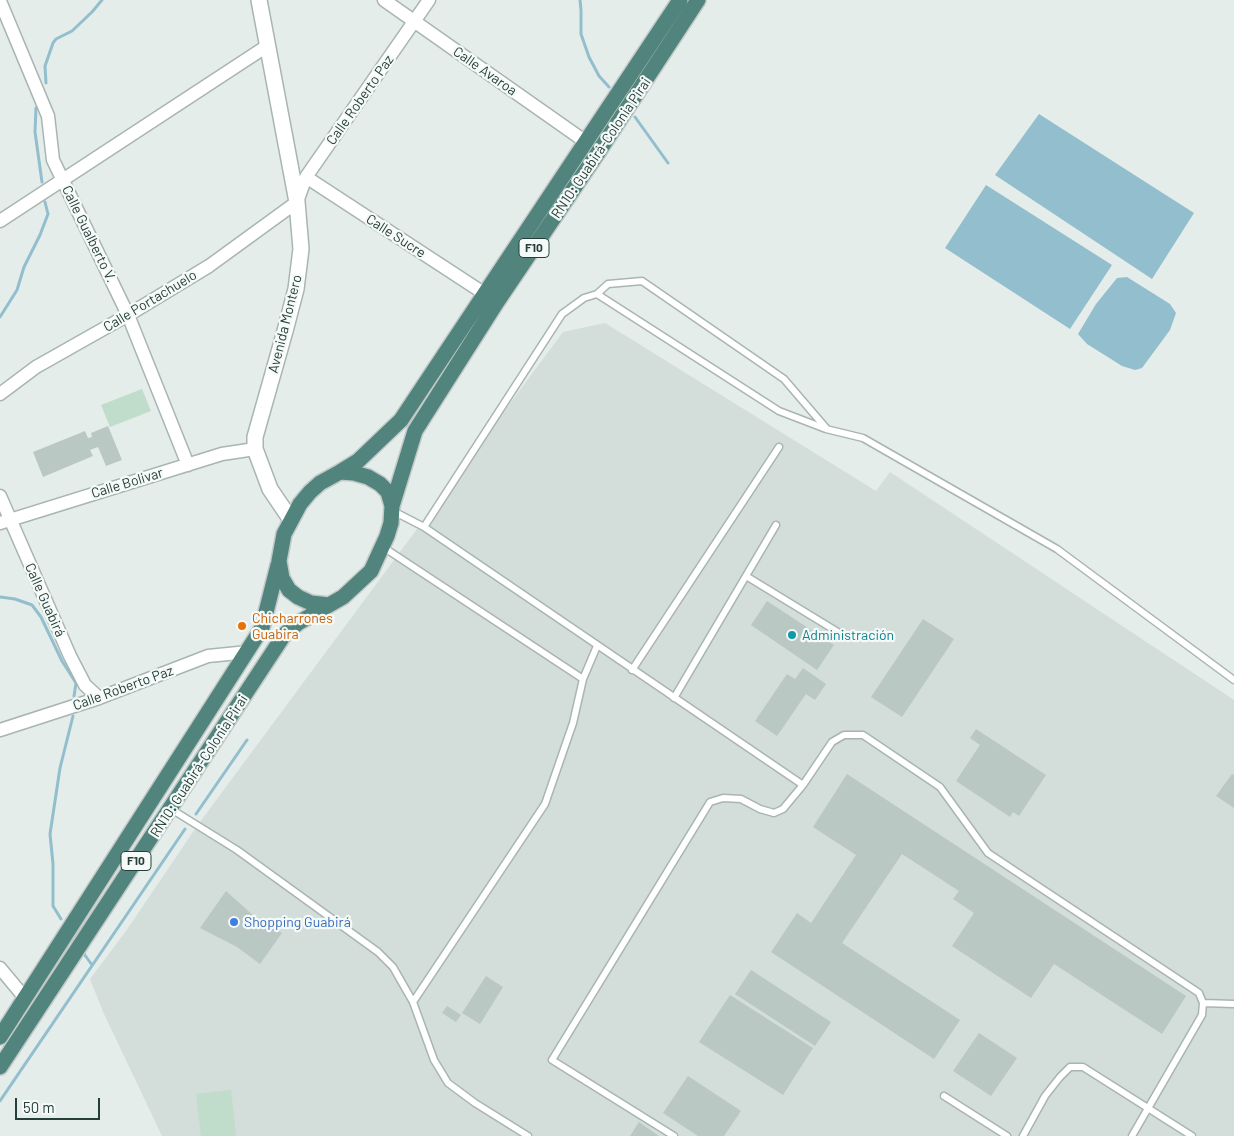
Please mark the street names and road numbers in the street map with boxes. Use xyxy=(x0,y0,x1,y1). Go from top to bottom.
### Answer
street label: Calle Avaroa xyxy=(450,43,520,99)
street label: Calle Roberto Paz xyxy=(323,52,397,148)
street label: RN10: Guabirá-Colonia Pirai xyxy=(548,74,654,222)
street label: Calle Gualberto V. xyxy=(58,183,120,285)
street label: Calle Sucre xyxy=(363,211,429,261)
road number: F10 xyxy=(519,238,549,258)
street label: Calle Portachuelo xyxy=(100,266,200,336)
street label: Avenida Montero xyxy=(265,273,305,375)
street label: Calle Bolivar xyxy=(89,464,165,502)
street label: Calle Guabirá xyxy=(21,561,69,639)
street label: Calle Roberto Paz xyxy=(70,662,176,714)
street label: RN10: Guabirá-Colonia Pirai xyxy=(147,692,251,840)
road number: F10 xyxy=(121,851,151,870)

